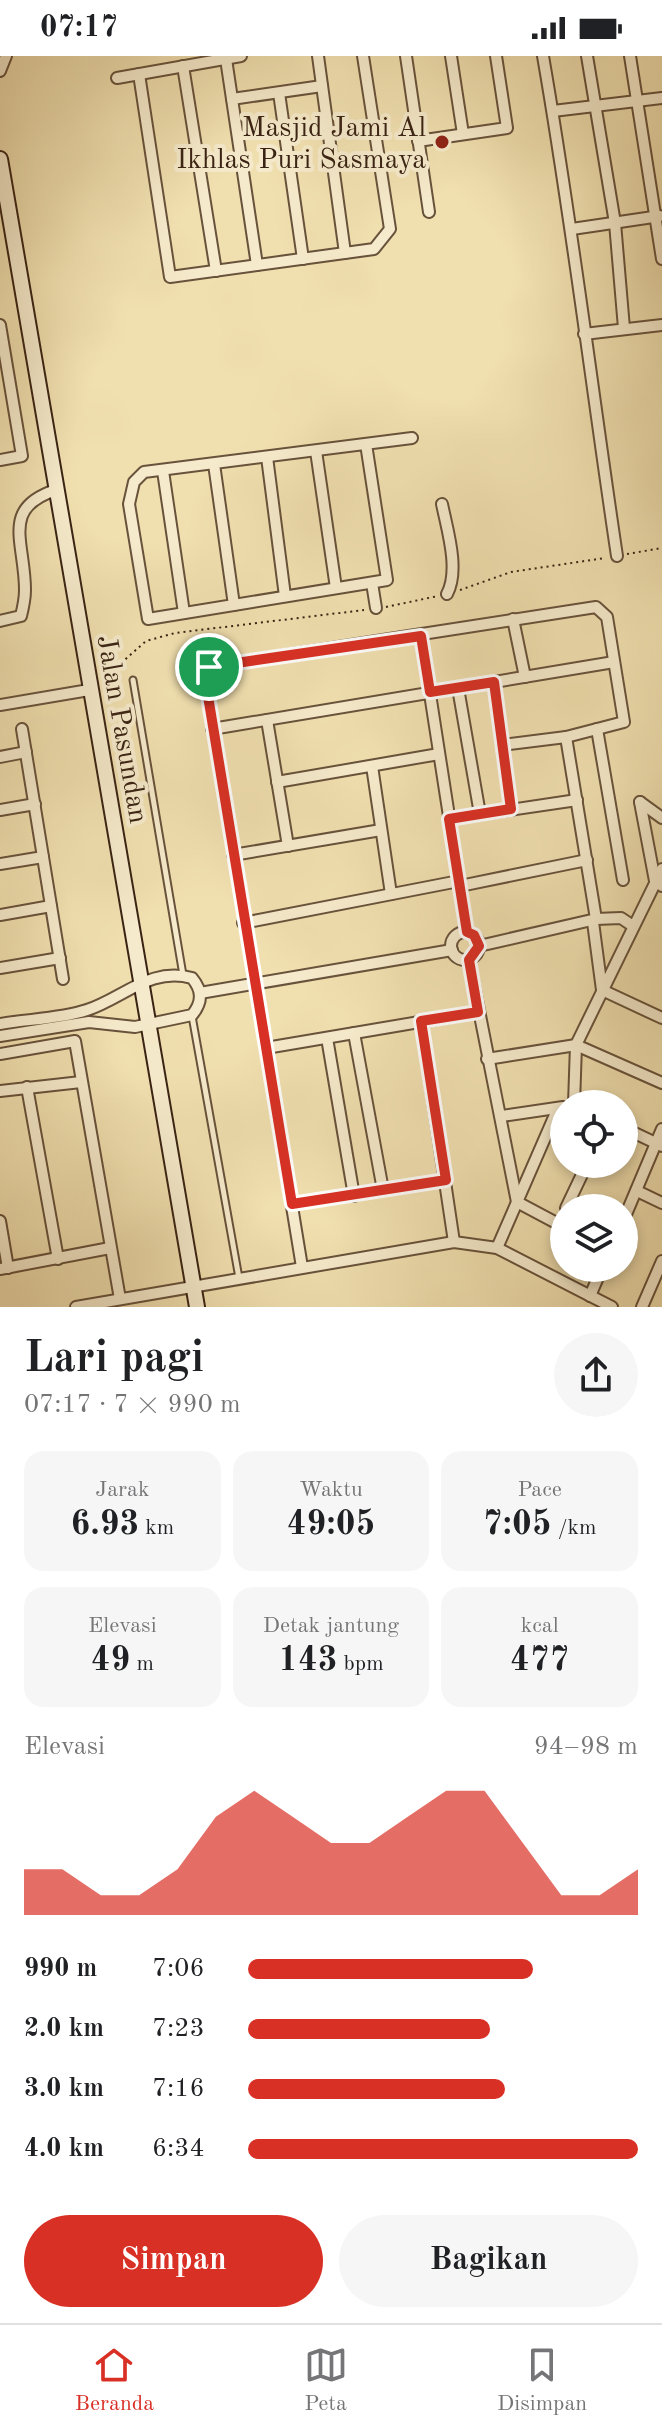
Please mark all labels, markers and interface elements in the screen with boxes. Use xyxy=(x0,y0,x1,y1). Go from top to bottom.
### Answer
text: 07:17 xyxy=(40,13,118,43)
place label: Masjid Jami Al Ikhlas Puri Sasmaya xyxy=(176,115,426,175)
marker: Masjid Jami Al Ikhlas Puri Sasmaya xyxy=(433,133,451,151)
street label: Jalan Pasundan xyxy=(91,633,151,826)
pin xyxy=(175,633,243,701)
icon: arrive xyxy=(187,645,231,689)
map controls xyxy=(550,1090,638,1282)
button: locate xyxy=(550,1090,638,1178)
button: layers xyxy=(550,1194,638,1282)
button: share xyxy=(554,1333,638,1417)
text: Lari pagi xyxy=(24,1337,204,1381)
text: 07:17 · 7 × 990 m xyxy=(24,1392,241,1418)
text: Jarak xyxy=(95,1479,149,1501)
text: Waktu xyxy=(299,1479,363,1501)
text: Pace xyxy=(517,1479,562,1501)
text: 6.93 xyxy=(70,1508,139,1542)
text: 49:05 xyxy=(287,1508,375,1542)
text: 7:05 xyxy=(483,1508,552,1542)
text: km xyxy=(139,1517,174,1539)
text: /km xyxy=(552,1517,596,1539)
text: Elevasi xyxy=(88,1615,157,1637)
text: Detak jantung xyxy=(263,1615,399,1637)
text: kcal xyxy=(521,1615,559,1637)
text: 49 xyxy=(91,1644,130,1678)
text: 143 xyxy=(278,1644,337,1678)
text: 477 xyxy=(510,1644,569,1678)
text: m xyxy=(130,1653,154,1675)
text: bpm xyxy=(337,1653,384,1675)
text: Elevasi xyxy=(24,1734,105,1760)
text: 94–98 m xyxy=(534,1734,638,1760)
text: 990 m xyxy=(24,1956,97,1982)
text: 7:06 xyxy=(152,1956,205,1982)
text: 2.0 km xyxy=(24,2016,104,2042)
text: 7:23 xyxy=(152,2016,205,2042)
text: 3.0 km xyxy=(24,2076,104,2102)
text: 7:16 xyxy=(152,2076,205,2102)
text: 4.0 km xyxy=(24,2136,104,2162)
text: 6:34 xyxy=(152,2136,205,2162)
button: Simpan xyxy=(24,2215,323,2307)
button: Bagikan xyxy=(339,2215,638,2307)
tab: Beranda xyxy=(75,2343,154,2418)
tab: Peta xyxy=(304,2343,348,2418)
tab: Disimpan xyxy=(497,2343,587,2418)

